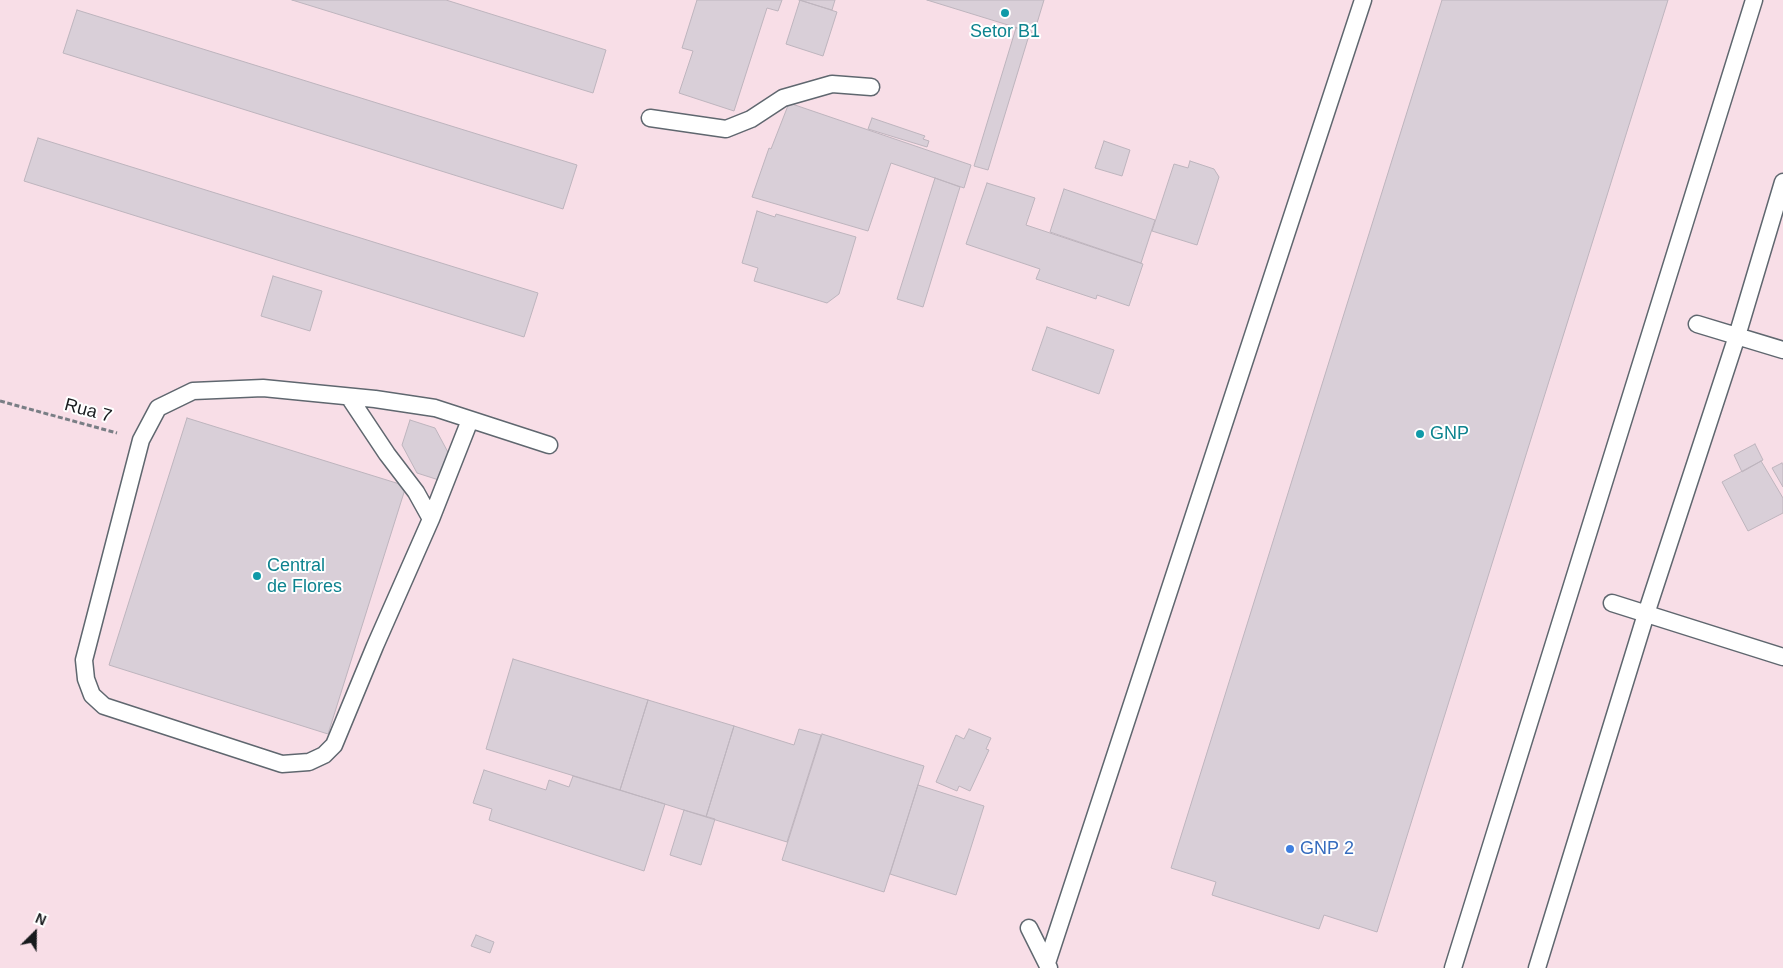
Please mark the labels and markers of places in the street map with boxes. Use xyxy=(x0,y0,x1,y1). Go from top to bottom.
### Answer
marker: Setor B1 xyxy=(999,7,1011,19)
place label: Setor B1 xyxy=(970,21,1040,43)
place label: GNP xyxy=(1430,423,1469,445)
marker: GNP xyxy=(1414,428,1426,440)
place label: Central de Flores xyxy=(267,555,342,598)
marker: Central de Flores xyxy=(251,570,263,582)
place label: GNP 2 xyxy=(1300,838,1354,860)
marker: GNP 2 xyxy=(1284,843,1296,855)

